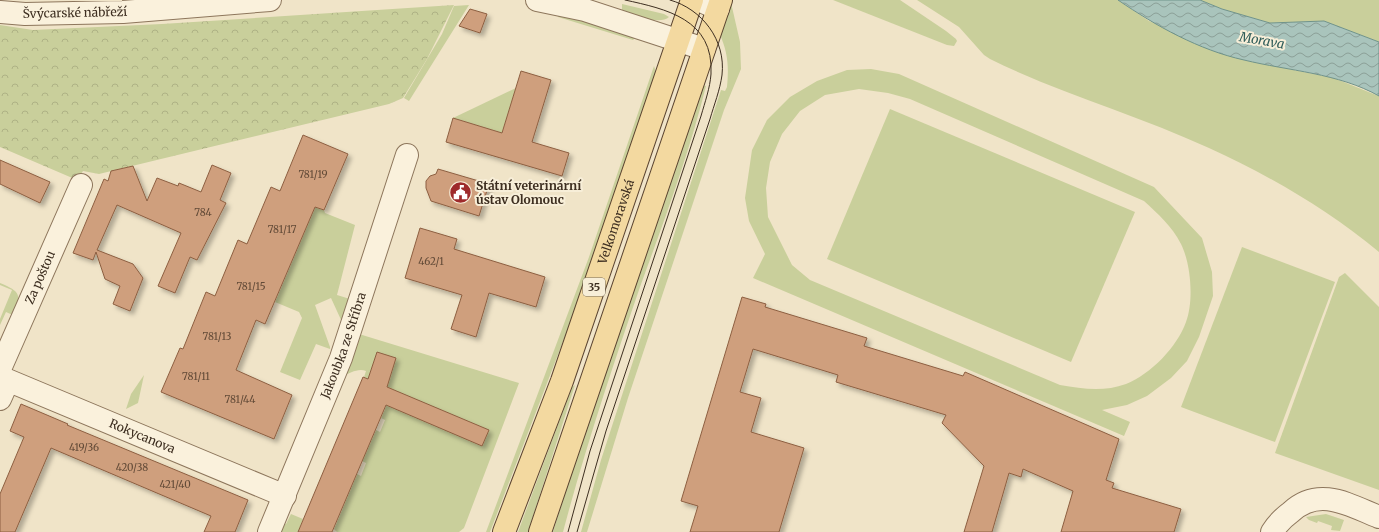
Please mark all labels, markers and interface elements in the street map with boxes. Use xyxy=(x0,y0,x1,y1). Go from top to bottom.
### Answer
street label: Švýcarské nábřeží xyxy=(23,4,129,21)
water label: Morava xyxy=(1237,28,1286,53)
house number: 781/19 xyxy=(298,168,328,181)
street label: Velkomoravská xyxy=(594,177,637,267)
place label: Státní veterinární ústav Olomouc xyxy=(476,178,582,207)
public building icon: Státní veterinární ústav Olomouc xyxy=(447,180,473,206)
house number: 784 xyxy=(194,206,212,219)
house number: 781/17 xyxy=(268,223,297,236)
street label: Za poštou xyxy=(22,248,58,306)
house number: 462/1 xyxy=(418,255,444,268)
road number: 35 xyxy=(583,278,605,296)
house number: 781/15 xyxy=(236,280,266,293)
street label: Jakoubka ze Stříbra xyxy=(317,290,369,402)
house number: 781/13 xyxy=(202,330,232,343)
house number: 781/11 xyxy=(182,370,210,383)
house number: 781/44 xyxy=(225,393,255,406)
street label: Rokycanova xyxy=(107,415,178,457)
house number: 419/36 xyxy=(69,441,99,454)
house number: 420/38 xyxy=(116,461,148,474)
house number: 421/40 xyxy=(159,478,191,491)

